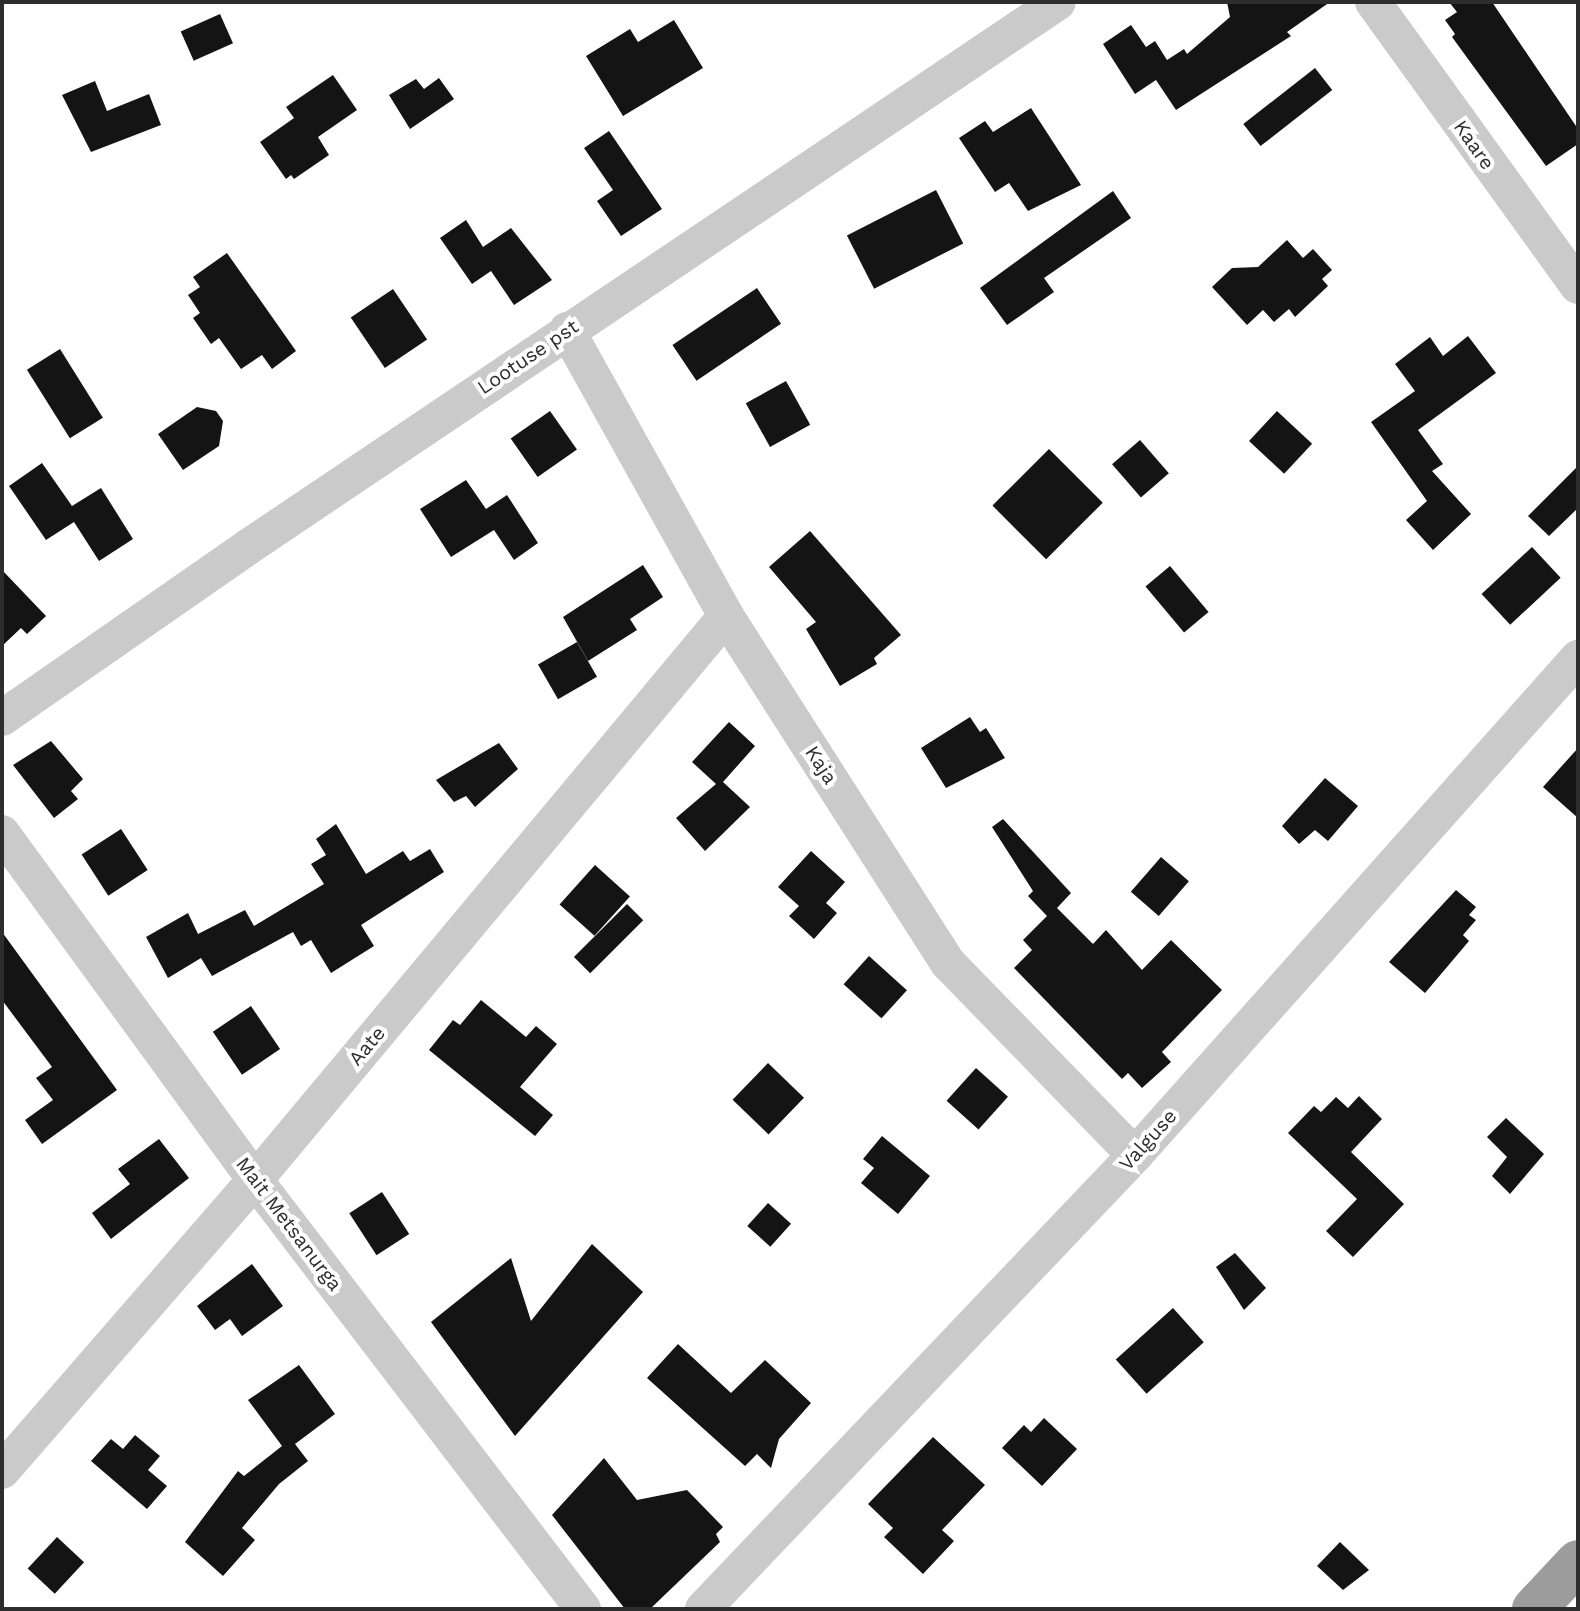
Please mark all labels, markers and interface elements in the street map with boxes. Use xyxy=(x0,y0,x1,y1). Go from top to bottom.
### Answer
street label: Kaare xyxy=(1448,116,1500,174)
street label: Lootuse pst xyxy=(473,314,583,400)
street label: Kaja xyxy=(800,741,842,789)
street label: Aate xyxy=(344,1021,390,1071)
street label: Valguse xyxy=(1114,1104,1182,1176)
street label: Mait Metsanurga xyxy=(231,1152,347,1296)

